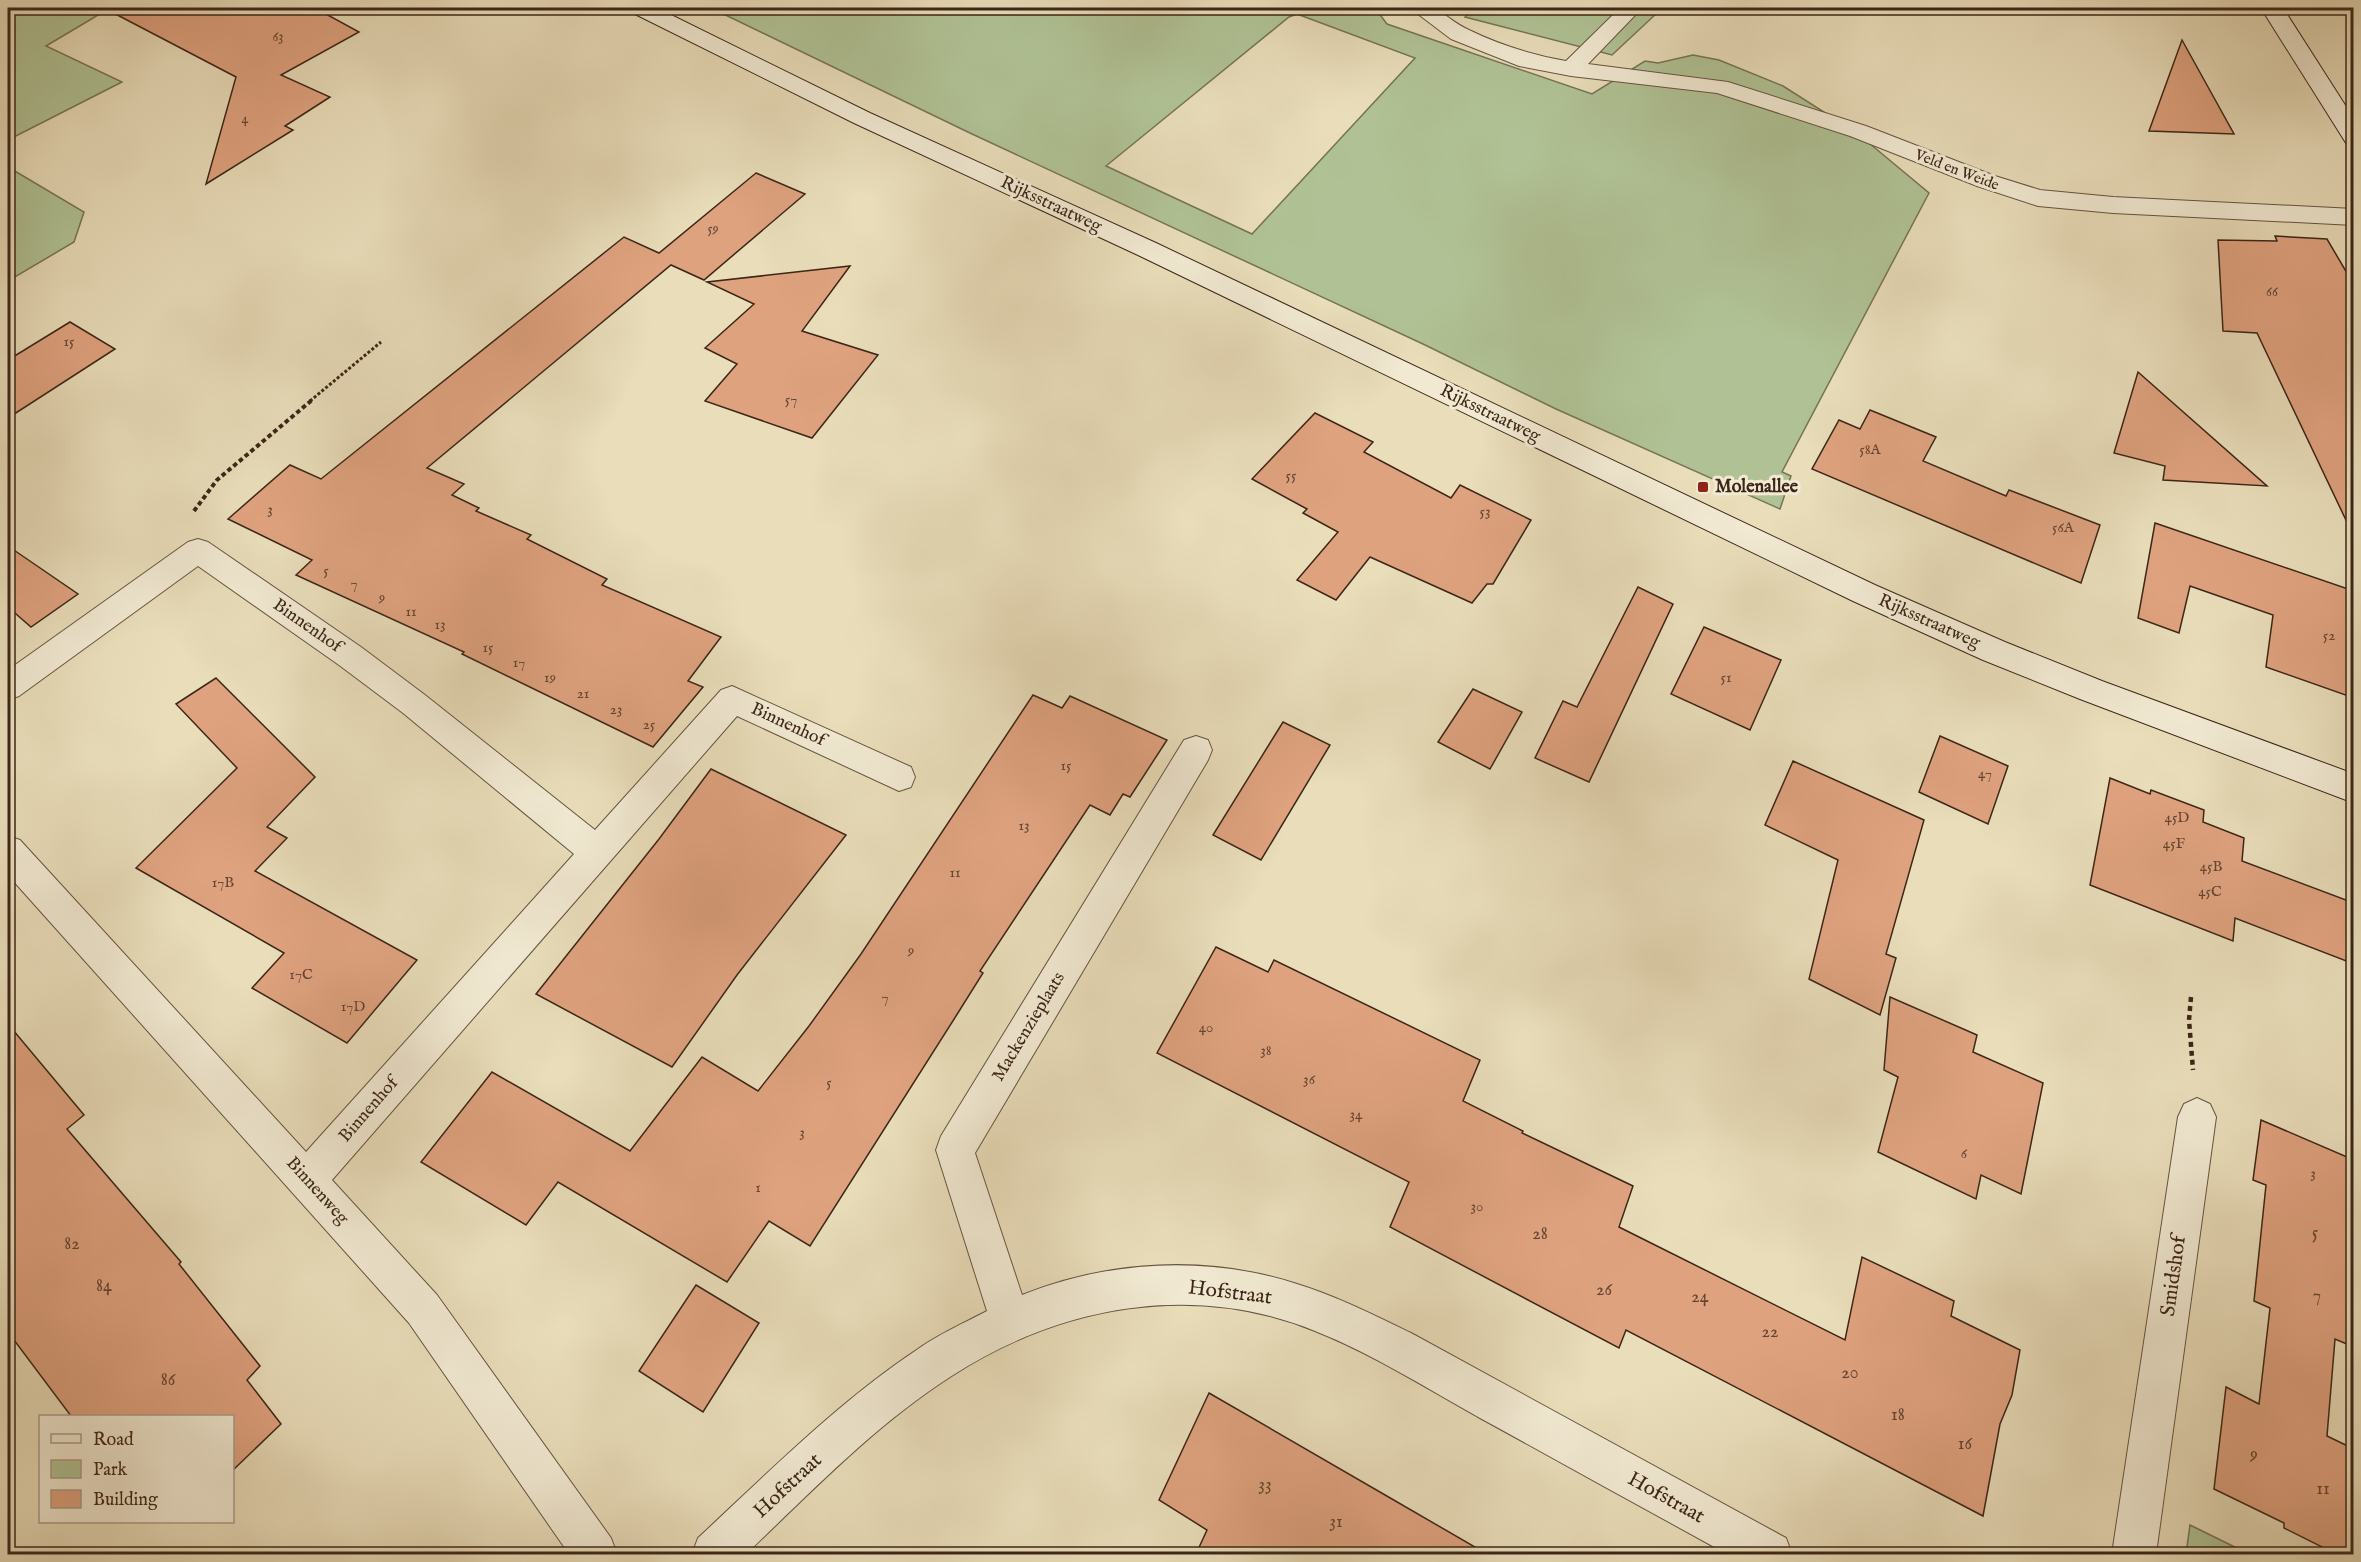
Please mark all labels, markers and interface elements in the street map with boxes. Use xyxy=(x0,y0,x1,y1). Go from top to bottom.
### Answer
house number: 63 xyxy=(272,28,284,46)
house number: 4 xyxy=(242,110,249,128)
street label: Veld en Weide xyxy=(1911,145,2002,195)
street label: Rijksstraatweg xyxy=(997,171,1106,239)
house number: 59 xyxy=(707,220,719,238)
house number: 66 xyxy=(2266,283,2279,301)
house number: 15 xyxy=(63,332,75,351)
street label: Rijksstraatweg xyxy=(1436,380,1544,448)
house number: 57 xyxy=(785,390,797,409)
house number: 58A xyxy=(1859,440,1882,459)
house number: 55 xyxy=(1286,466,1297,485)
place label: Molenallee xyxy=(1715,476,1799,499)
marker: Molenallee xyxy=(1696,480,1710,494)
house number: 3 xyxy=(267,500,273,519)
house number: 53 xyxy=(1479,502,1491,521)
house number: 56A xyxy=(2052,518,2075,537)
house number: 5 xyxy=(323,561,329,580)
house number: 7 xyxy=(350,574,358,593)
house number: 9 xyxy=(378,588,385,607)
street label: Rijksstraatweg xyxy=(1874,589,1984,655)
street label: Binnenhof xyxy=(268,594,349,660)
house number: 11 xyxy=(405,602,417,621)
house number: 13 xyxy=(434,615,446,634)
house number: 52 xyxy=(2323,626,2335,645)
house number: 15 xyxy=(482,638,494,657)
house number: 17 xyxy=(513,653,525,672)
house number: 19 xyxy=(544,668,556,687)
house number: 51 xyxy=(1720,668,1732,687)
house number: 21 xyxy=(577,684,589,703)
street label: Binnenhof xyxy=(747,698,832,754)
house number: 23 xyxy=(610,700,622,719)
house number: 25 xyxy=(643,715,656,734)
house number: 15 xyxy=(1060,756,1072,775)
house number: 47 xyxy=(1978,764,1992,783)
house number: 45D xyxy=(2165,808,2189,827)
house number: 13 xyxy=(1018,816,1030,835)
house number: 45F xyxy=(2163,834,2186,853)
house number: 45B xyxy=(2200,857,2222,876)
house number: 11 xyxy=(949,863,961,882)
house number: 17B xyxy=(212,873,234,892)
house number: 45C xyxy=(2198,882,2222,901)
house number: 9 xyxy=(907,941,914,960)
house number: 17C xyxy=(289,965,313,984)
street label: Mackenzieplaats xyxy=(987,968,1071,1086)
house number: 7 xyxy=(881,988,889,1007)
house number: 17D xyxy=(341,997,365,1016)
house number: 40 xyxy=(1199,1018,1213,1037)
house number: 38 xyxy=(1260,1041,1272,1060)
street label: Binnenhof xyxy=(334,1070,406,1148)
house number: 36 xyxy=(1303,1070,1316,1089)
house number: 5 xyxy=(826,1073,832,1092)
house number: 34 xyxy=(1350,1105,1363,1124)
house number: 3 xyxy=(799,1123,805,1142)
house number: 6 xyxy=(1961,1144,1968,1163)
street label: Binnenweg xyxy=(281,1152,354,1230)
house number: 3 xyxy=(2310,1164,2316,1183)
house number: 1 xyxy=(755,1178,761,1197)
house number: 30 xyxy=(1471,1197,1483,1216)
house number: 5 xyxy=(2312,1222,2319,1245)
house number: 28 xyxy=(1532,1223,1548,1246)
street label: Smidshof xyxy=(2155,1231,2193,1318)
house number: 82 xyxy=(64,1233,80,1256)
street label: Hofstraat xyxy=(1187,1274,1273,1312)
house number: 84 xyxy=(96,1275,112,1298)
house number: 26 xyxy=(1596,1279,1612,1302)
house number: 7 xyxy=(2313,1285,2321,1308)
house number: 24 xyxy=(1691,1286,1709,1309)
house number: 22 xyxy=(1762,1321,1778,1344)
house number: 20 xyxy=(1841,1362,1859,1385)
house number: 86 xyxy=(161,1369,176,1392)
house number: 18 xyxy=(1891,1404,1905,1427)
legend xyxy=(39,1415,234,1523)
text: Road xyxy=(93,1429,134,1452)
house number: 16 xyxy=(1958,1433,1973,1456)
house number: 9 xyxy=(2249,1443,2258,1466)
street label: Hofstraat xyxy=(748,1447,828,1525)
text: Park xyxy=(93,1459,128,1482)
street label: Hofstraat xyxy=(1623,1466,1709,1530)
house number: 33 xyxy=(1258,1474,1272,1497)
house number: 11 xyxy=(2316,1478,2330,1501)
text: Building xyxy=(93,1489,158,1512)
house number: 31 xyxy=(1329,1511,1343,1534)

